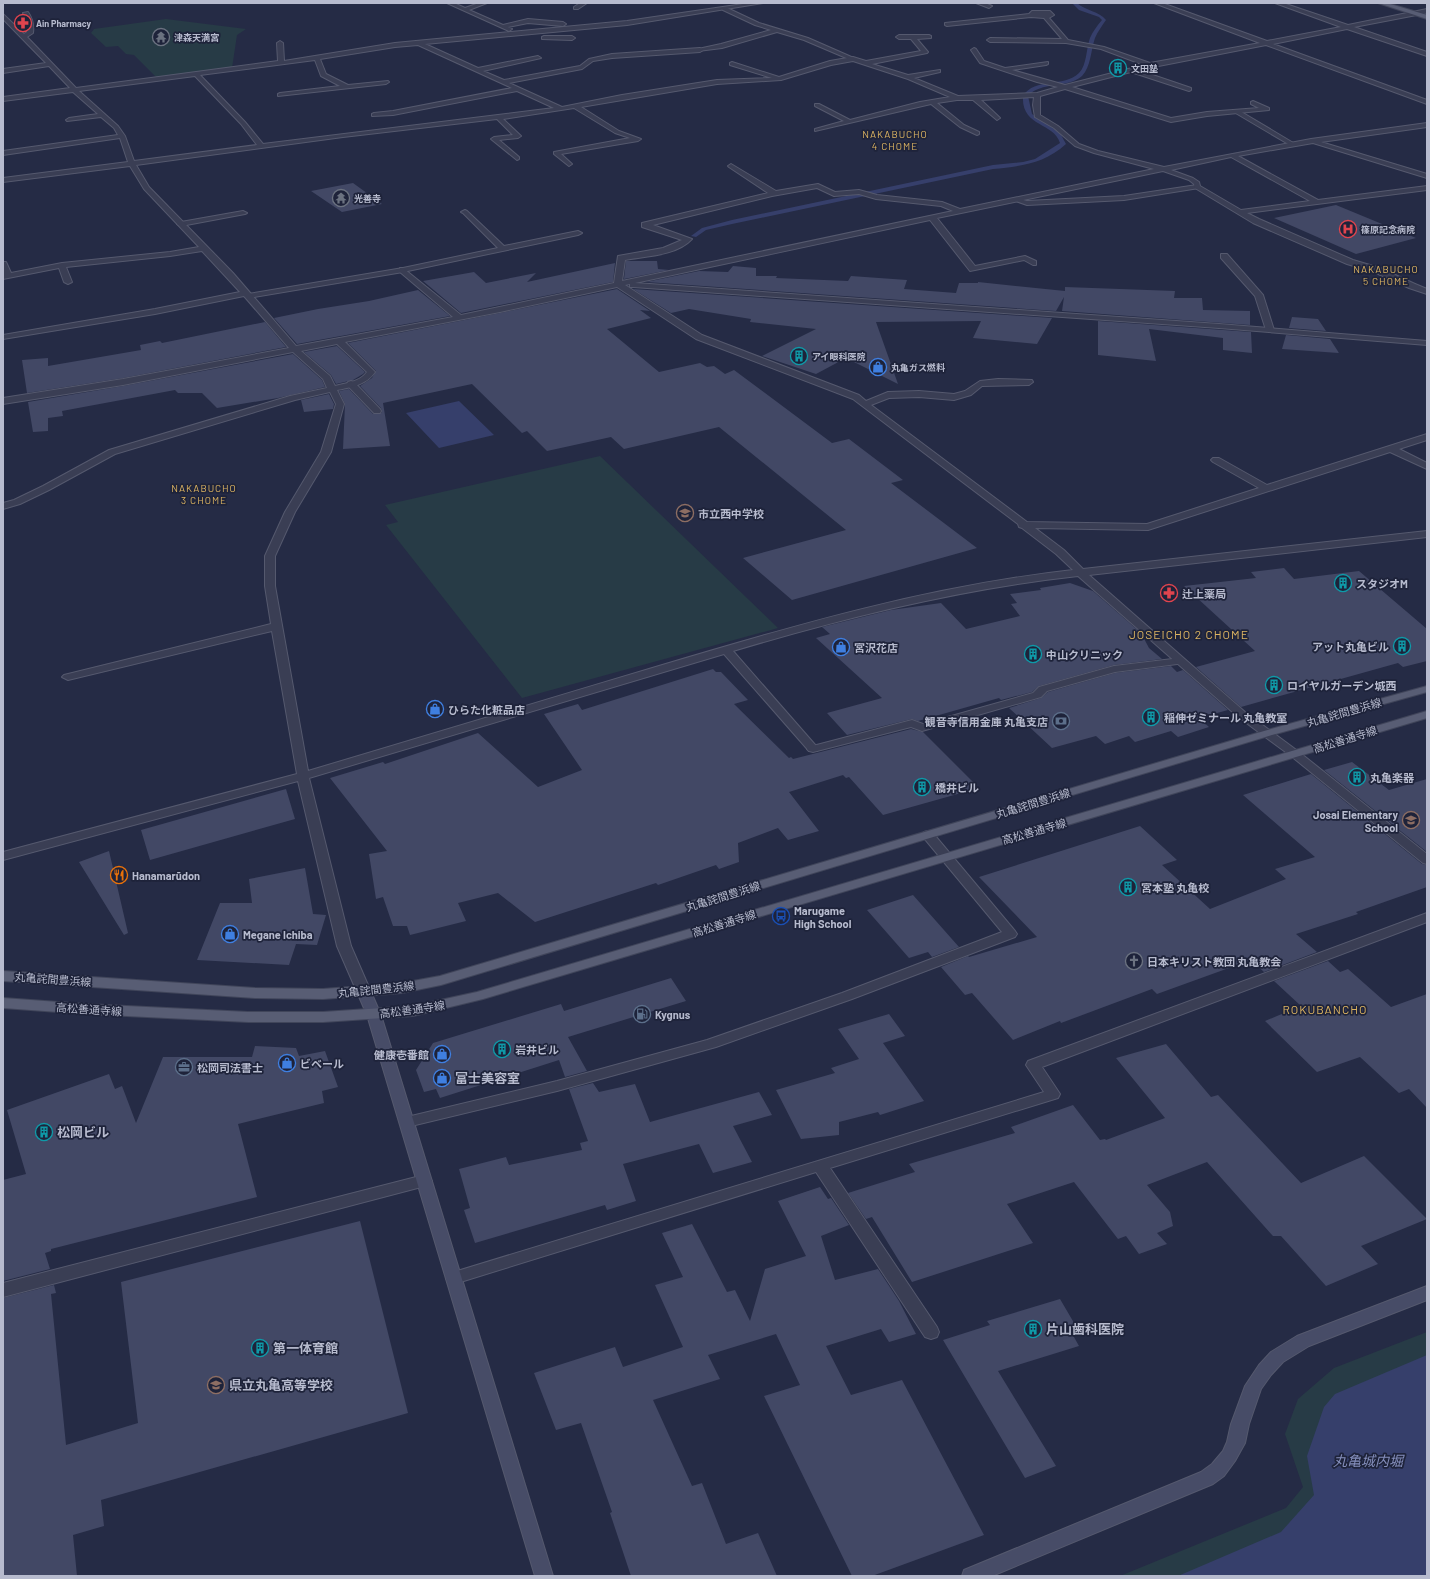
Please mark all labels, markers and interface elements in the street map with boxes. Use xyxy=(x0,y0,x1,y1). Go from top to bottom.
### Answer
pharmacy icon: Ain Pharmacy xyxy=(13,13,33,33)
place label: Ain Pharmacy xyxy=(36,18,92,29)
temple icon: 津森天満宮 xyxy=(151,27,171,47)
place label: 津森天満宮 xyxy=(174,32,219,43)
building icon: 文田塾 xyxy=(1108,58,1128,78)
place label: 文田塾 xyxy=(1131,63,1158,74)
district label: NAKABUCHO 4 CHOME xyxy=(862,128,928,152)
temple icon: 光善寺 xyxy=(331,188,351,208)
place label: 光善寺 xyxy=(354,193,381,204)
hospital icon: 篠原記念病院 xyxy=(1338,219,1358,239)
place label: 篠原記念病院 xyxy=(1361,224,1415,235)
district label: NAKABUCHO 5 CHOME xyxy=(1353,263,1419,287)
building icon: アイ眼科医院 xyxy=(789,346,809,366)
place label: アイ眼科医院 xyxy=(812,351,866,362)
shop icon: 丸亀ガス燃料 xyxy=(868,357,888,377)
place label: 丸亀ガス燃料 xyxy=(891,362,946,373)
district label: NAKABUCHO 3 CHOME xyxy=(171,482,237,506)
school or university icon: 市立西中学校 xyxy=(675,503,695,523)
place label: 市立西中学校 xyxy=(698,507,764,520)
building icon: スタジオM xyxy=(1333,573,1353,593)
place label: スタジオM xyxy=(1356,577,1408,590)
pharmacy icon: 辻上薬局 xyxy=(1159,583,1179,603)
place label: 辻上薬局 xyxy=(1182,587,1226,600)
district label: JOSEICHO 2 CHOME xyxy=(1129,627,1249,641)
building icon: アット丸亀ビル xyxy=(1392,636,1412,656)
shop icon: 宮沢花店 xyxy=(831,637,851,657)
place label: アット丸亀ビル xyxy=(1312,640,1389,653)
place label: 宮沢花店 xyxy=(854,641,898,654)
building icon: 中山クリニック xyxy=(1023,644,1043,664)
place label: 中山クリニック xyxy=(1046,648,1123,661)
building icon: ロイヤルガーデン城西 xyxy=(1264,675,1284,695)
place label: ロイヤルガーデン城西 xyxy=(1287,679,1396,692)
street label: 丸亀詫間豊浜線 xyxy=(1305,695,1383,729)
shop icon: ひらた化粧品店 xyxy=(425,699,445,719)
place label: ひらた化粧品店 xyxy=(448,703,525,716)
building icon: 稲伸ゼミナール 丸亀教室 xyxy=(1141,707,1161,727)
bank icon: 観音寺信用金庫 丸亀支店 xyxy=(1051,711,1071,731)
place label: 稲伸ゼミナール 丸亀教室 xyxy=(1164,711,1287,724)
place label: 観音寺信用金庫 丸亀支店 xyxy=(925,715,1048,728)
street label: 高松善通寺線 xyxy=(1312,723,1378,755)
building icon: 丸亀楽器 xyxy=(1347,767,1367,787)
place label: 丸亀楽器 xyxy=(1370,771,1415,784)
building icon: 橋井ビル xyxy=(912,777,932,797)
place label: 橋井ビル xyxy=(935,781,979,794)
street label: 丸亀詫間豊浜線 xyxy=(994,786,1072,820)
place label: Josai Elementary School xyxy=(1313,808,1398,834)
school or university icon: Josai Elementary School xyxy=(1401,810,1421,830)
street label: 高松善通寺線 xyxy=(1000,816,1068,846)
restaurant icon: Hanamarūdon xyxy=(109,865,129,885)
place label: Hanamarūdon xyxy=(132,869,200,882)
building icon: 宮本塾 丸亀校 xyxy=(1118,877,1138,897)
street label: 丸亀詫間豊浜線 xyxy=(684,879,762,913)
place label: 宮本塾 丸亀校 xyxy=(1141,881,1209,894)
place label: Marugame High School xyxy=(794,904,852,930)
bus stop icon: Marugame High School xyxy=(771,906,791,926)
street label: 高松善通寺線 xyxy=(691,907,757,939)
shop icon: Megane Ichiba xyxy=(220,924,240,944)
place label: Megane Ichiba xyxy=(243,928,313,941)
church icon: 日本キリスト教団 丸亀教会 xyxy=(1124,951,1144,971)
place label: 日本キリスト教団 丸亀教会 xyxy=(1147,955,1281,968)
street label: 丸亀詫間豊浜線 xyxy=(14,970,92,988)
street label: 丸亀詫間豊浜線 xyxy=(337,979,415,999)
street label: 高松善通寺線 xyxy=(378,998,446,1020)
street label: 高松善通寺線 xyxy=(56,1000,122,1018)
district label: ROKUBANCHO xyxy=(1282,1002,1368,1016)
fuel station icon: Kygnus xyxy=(632,1004,652,1024)
place label: Kygnus xyxy=(655,1008,691,1021)
building icon: 岩井ビル xyxy=(492,1039,512,1059)
place label: 岩井ビル xyxy=(515,1043,559,1056)
shop icon: 健康壱番館 xyxy=(432,1044,452,1064)
place label: 健康壱番館 xyxy=(373,1048,429,1061)
shop icon: ビベール xyxy=(277,1053,297,1073)
office icon: 松岡司法書士 xyxy=(174,1057,194,1077)
place label: ビベール xyxy=(300,1057,344,1070)
place label: 松岡司法書士 xyxy=(197,1061,263,1074)
shop icon: 富士美容室 xyxy=(432,1068,452,1088)
place label: 富士美容室 xyxy=(455,1070,520,1086)
building icon: 松岡ビル xyxy=(34,1122,54,1142)
place label: 松岡ビル xyxy=(57,1124,109,1140)
building icon: 片山歯科医院 xyxy=(1023,1319,1043,1339)
place label: 片山歯科医院 xyxy=(1046,1321,1124,1337)
building icon: 第一体育館 xyxy=(250,1338,270,1358)
place label: 第一体育館 xyxy=(273,1340,338,1356)
school or university icon: 県立丸亀高等学校 xyxy=(206,1375,226,1395)
place label: 県立丸亀高等学校 xyxy=(229,1377,333,1393)
water label: 丸亀城内堀 xyxy=(1333,1452,1405,1469)

